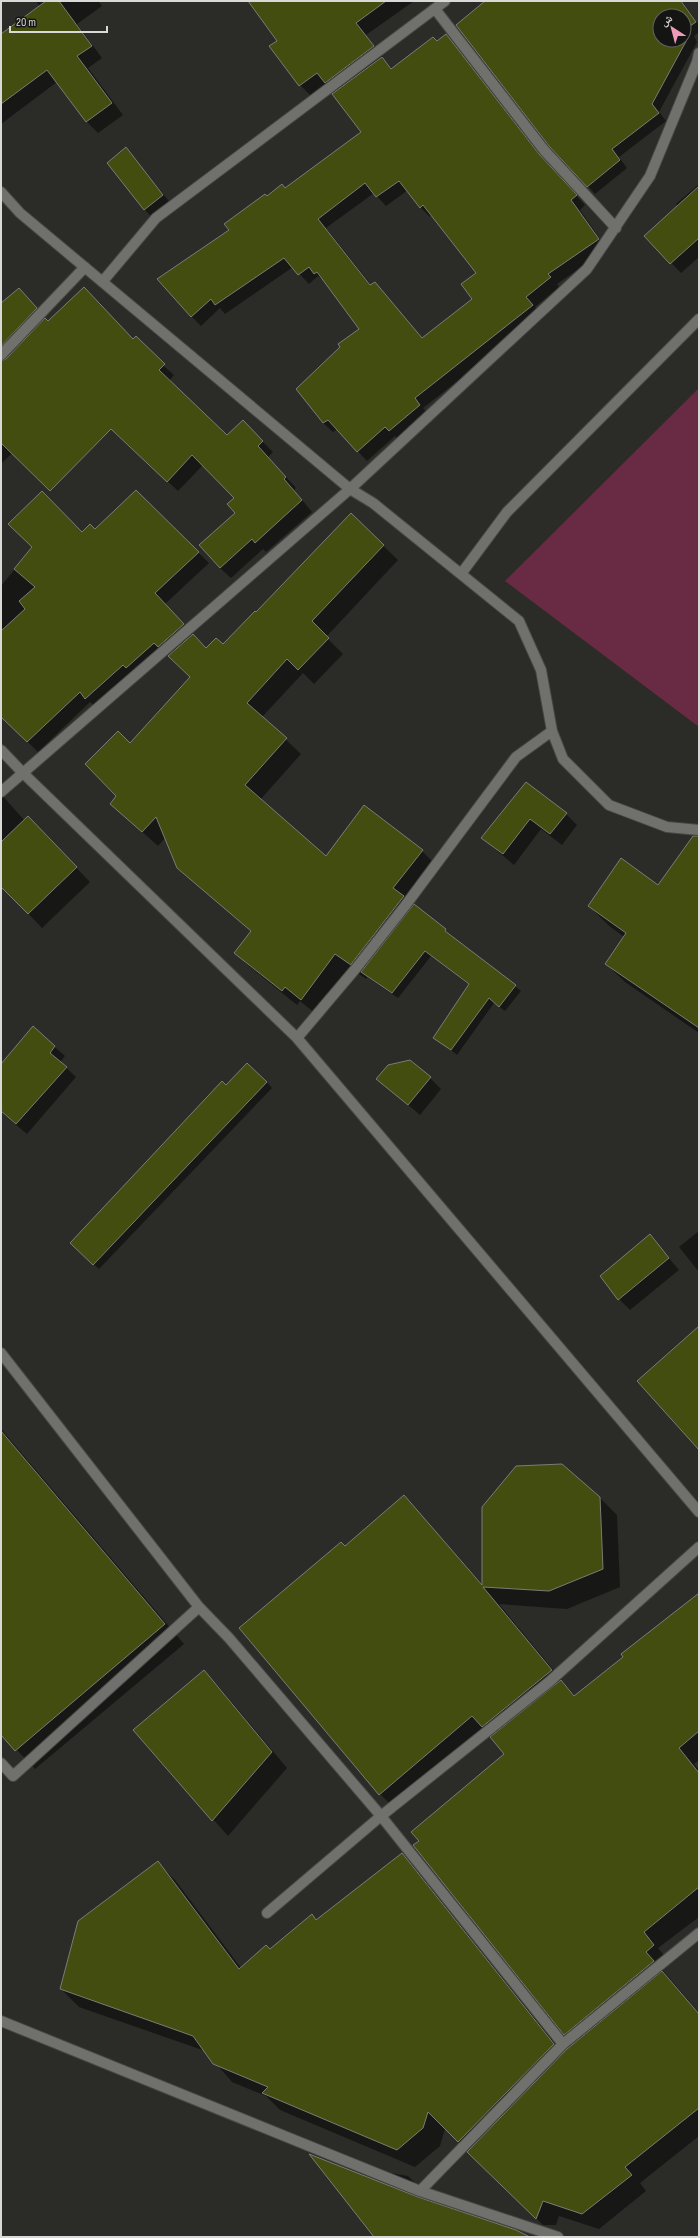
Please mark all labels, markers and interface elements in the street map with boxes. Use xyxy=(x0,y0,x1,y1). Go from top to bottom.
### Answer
scale bar xyxy=(10,8,107,34)
north arrow xyxy=(652,8,692,48)
text: ش xyxy=(658,11,676,30)
text: 20 m xyxy=(16,15,36,30)

